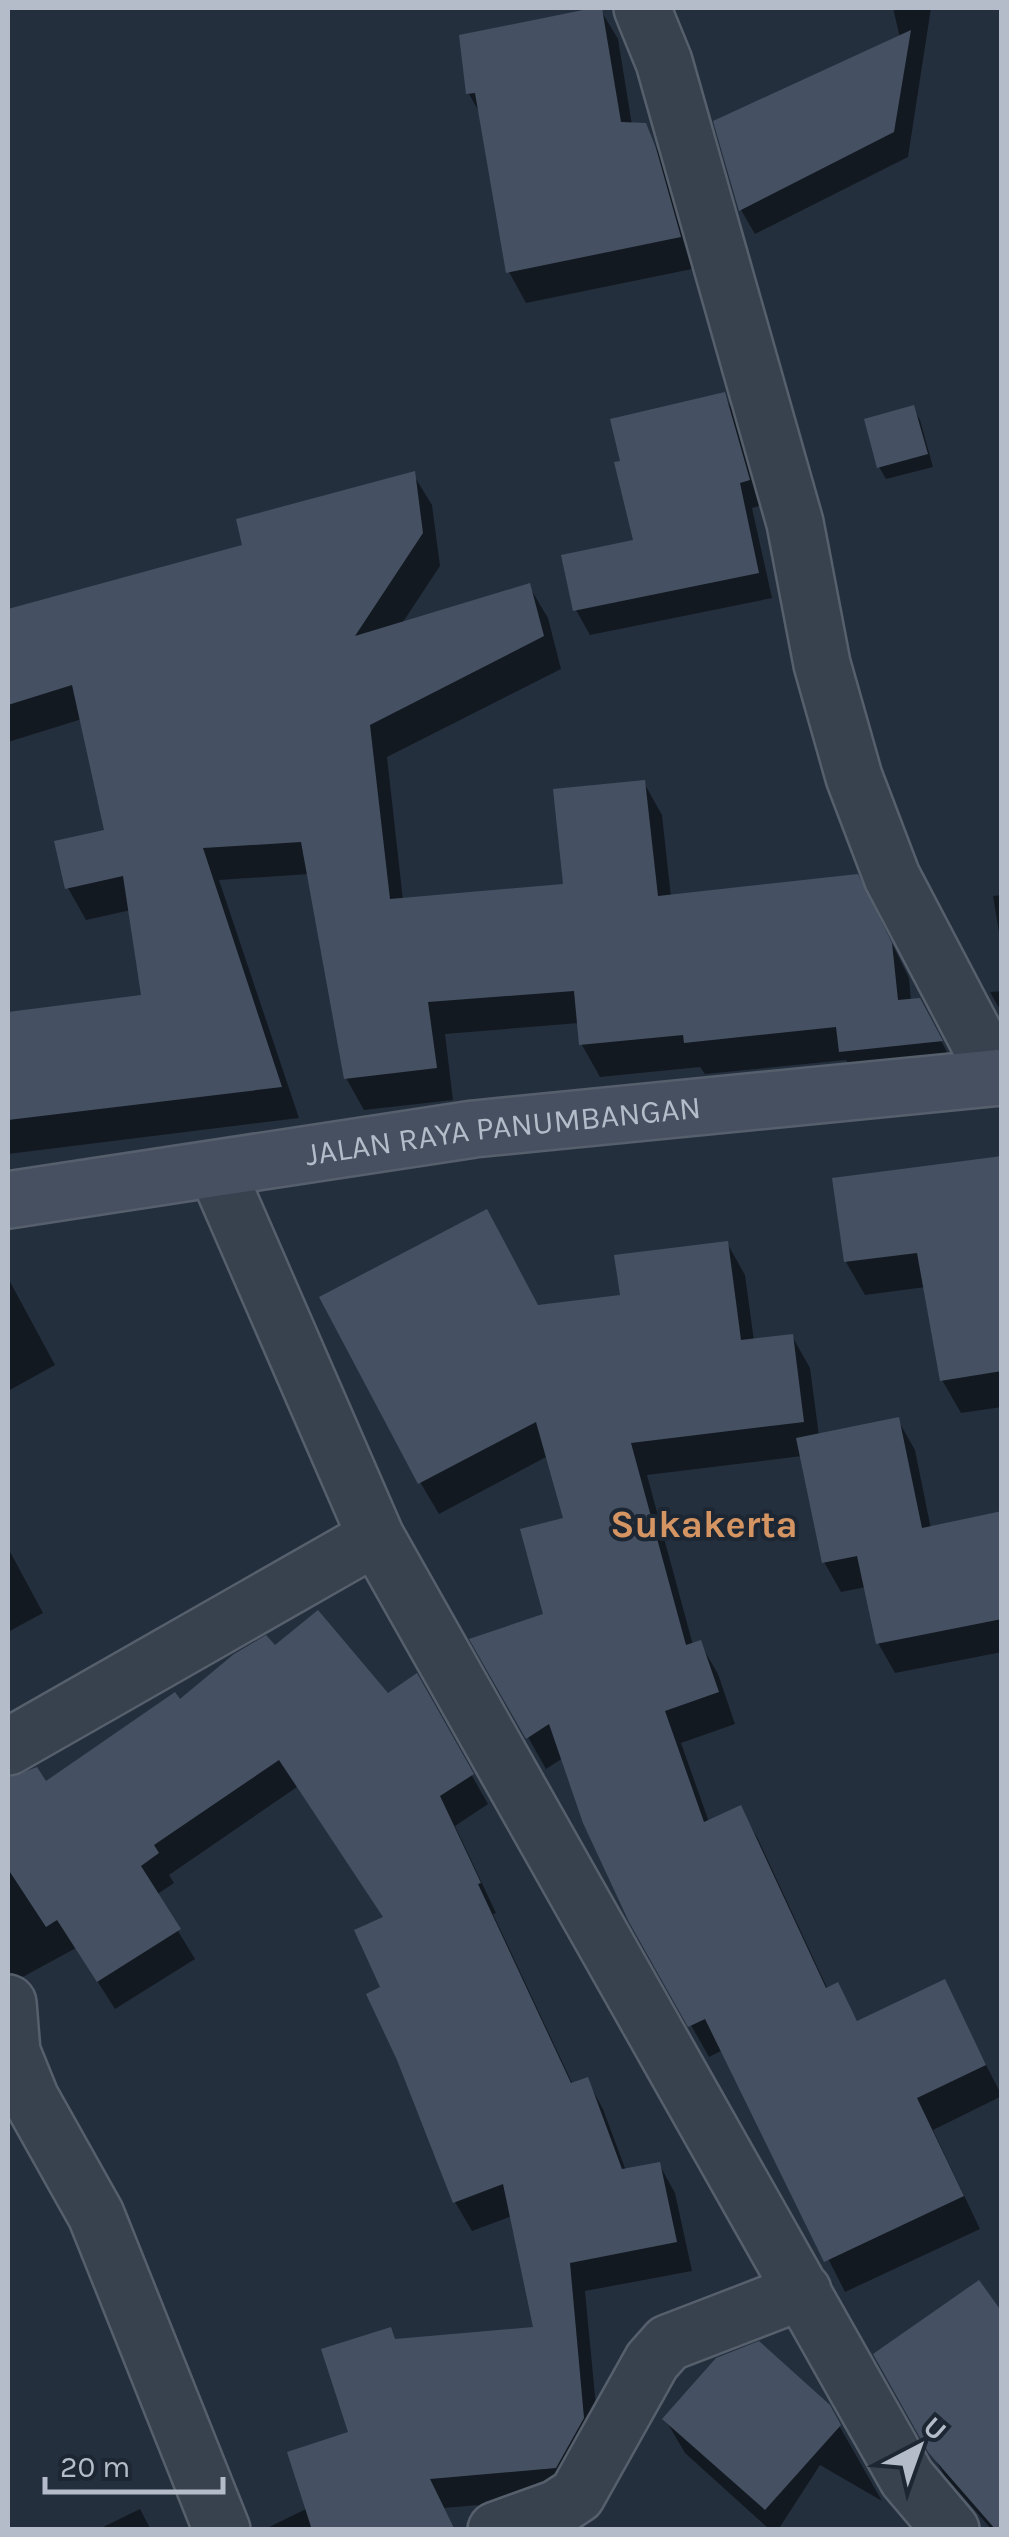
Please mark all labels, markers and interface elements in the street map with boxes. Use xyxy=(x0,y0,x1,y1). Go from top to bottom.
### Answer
street label: JALAN RAYA PANUMBANGAN xyxy=(303,1088,703,1173)
district label: Sukakerta xyxy=(610,1502,798,1547)
north arrow xyxy=(869,2397,969,2497)
text: U xyxy=(917,2410,953,2447)
scale bar xyxy=(45,2432,222,2494)
text: 20 m xyxy=(60,2449,130,2485)

